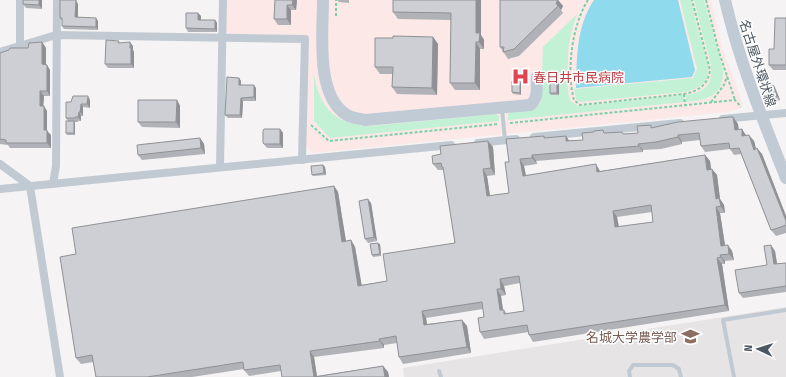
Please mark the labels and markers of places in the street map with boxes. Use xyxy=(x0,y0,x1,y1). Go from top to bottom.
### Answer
hospital icon: 春日井市民病院 xyxy=(510,67,530,87)
place label: 春日井市民病院 xyxy=(533,70,624,85)
school or university icon: 名城大学農学部 xyxy=(680,327,700,347)
place label: 名城大学農学部 xyxy=(586,330,677,345)

